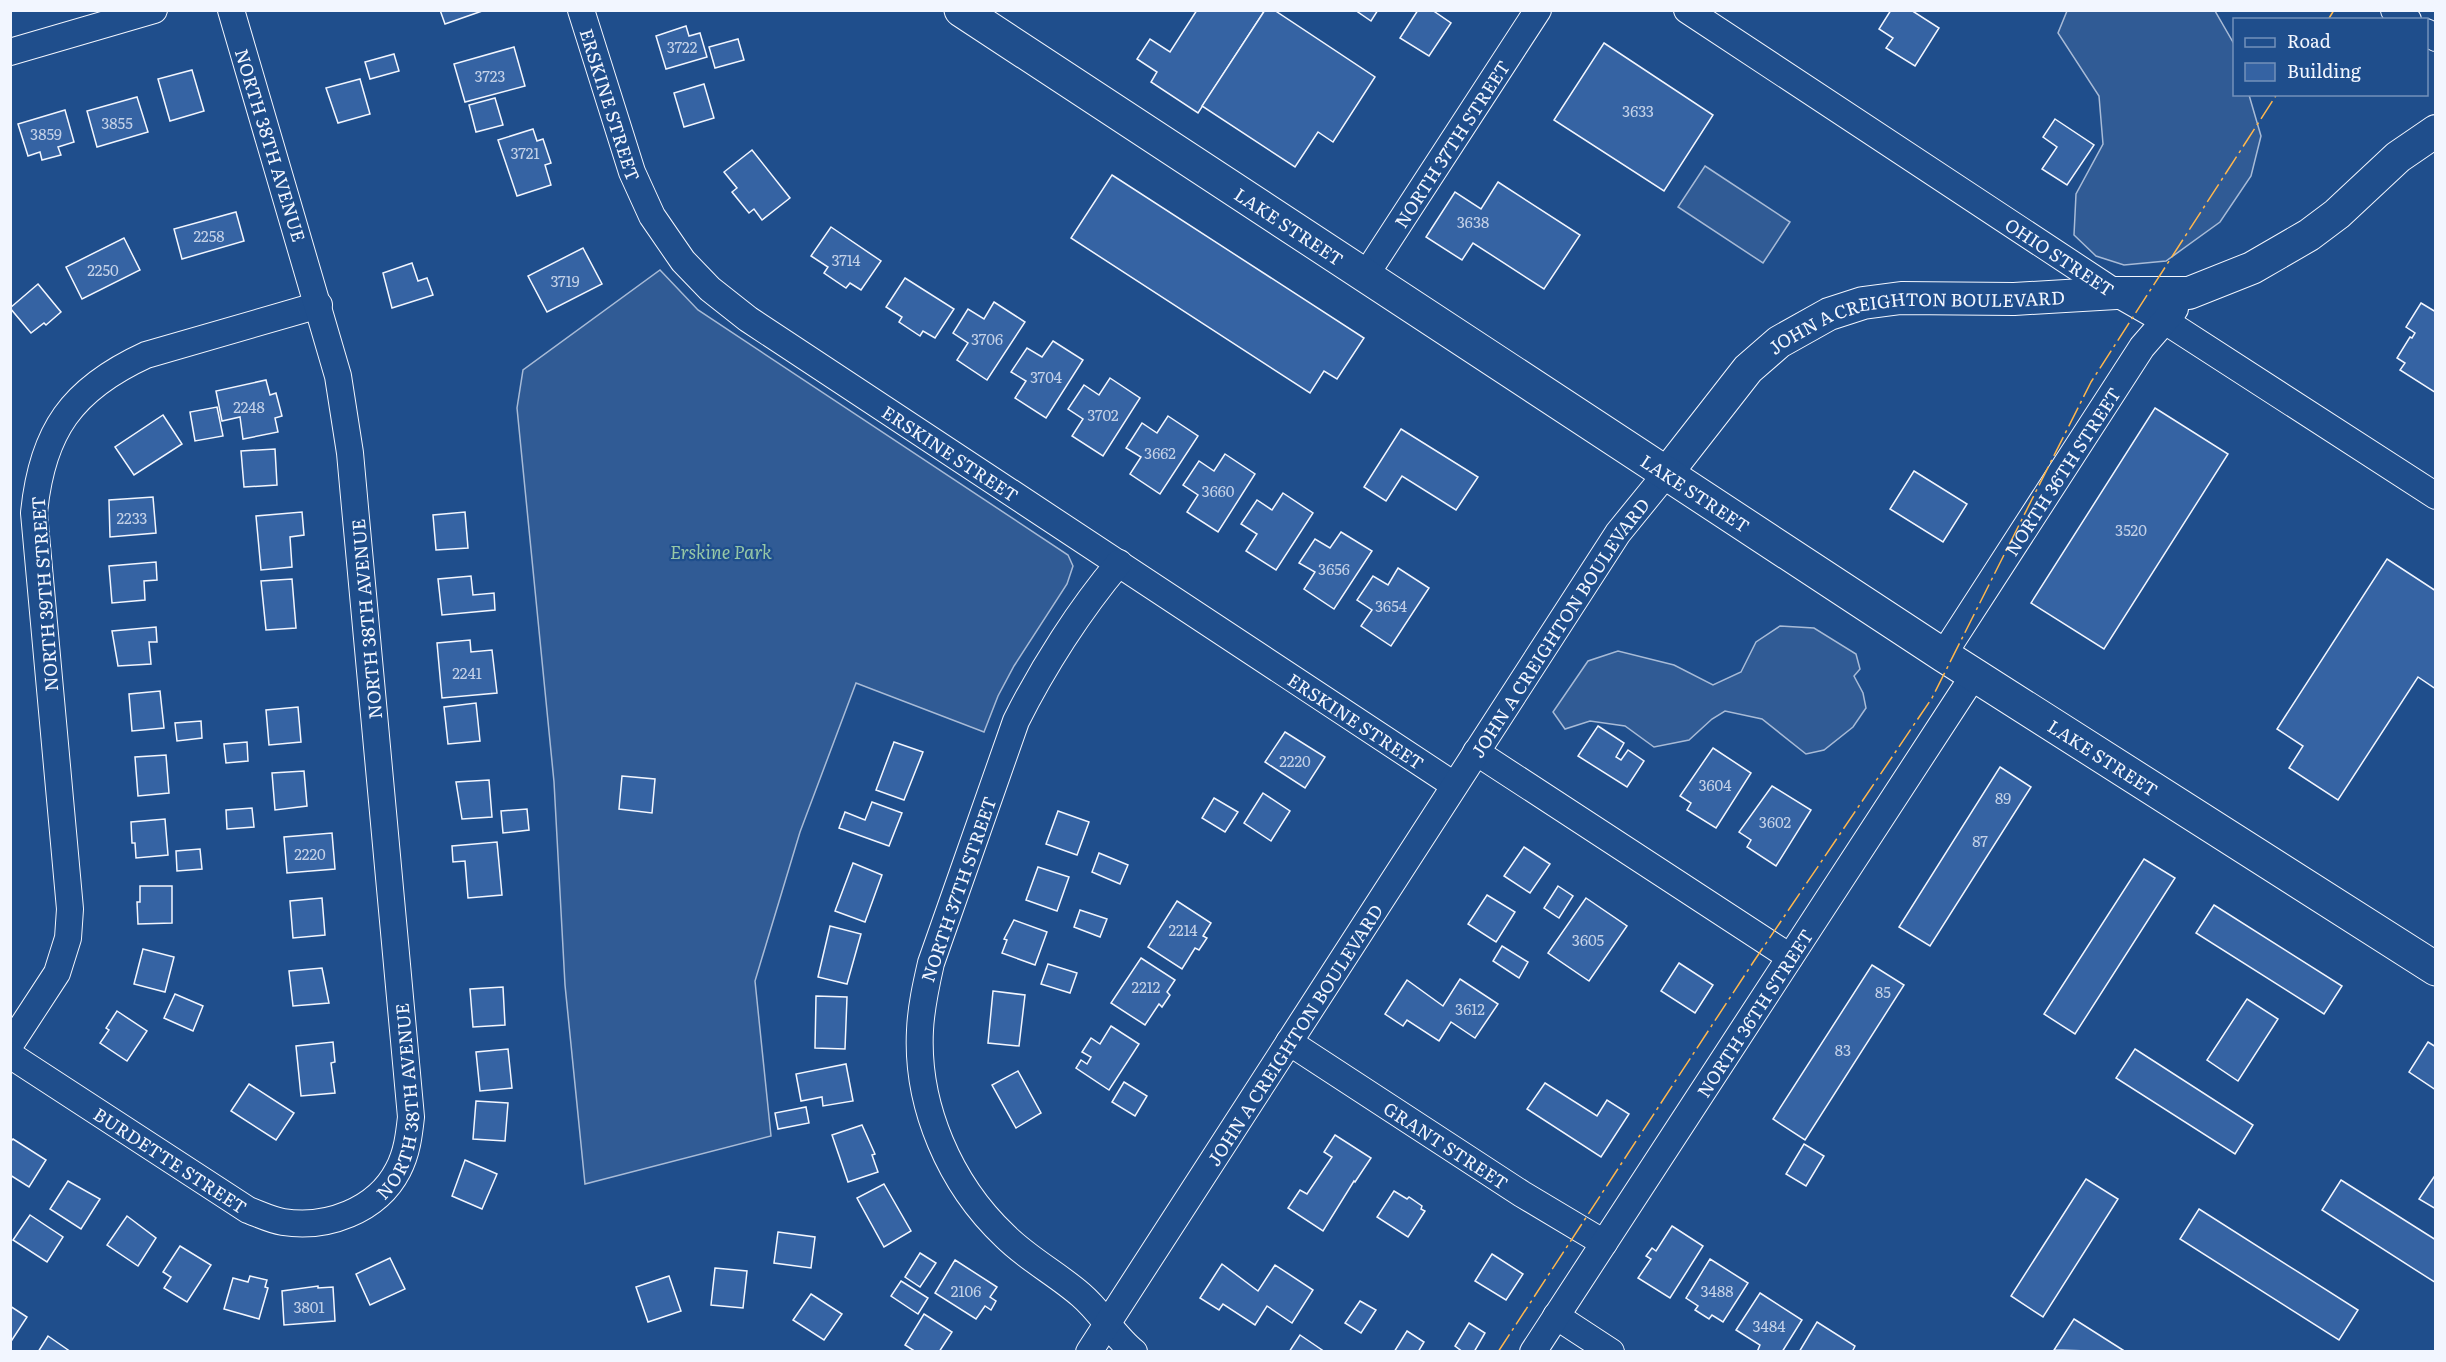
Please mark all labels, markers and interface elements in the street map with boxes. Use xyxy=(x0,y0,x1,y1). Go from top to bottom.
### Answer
legend xyxy=(2233,18,2428,96)
street label: ERSKINE STREET xyxy=(574,25,648,185)
text: Road xyxy=(2287,27,2331,54)
house number: 3722 xyxy=(667,35,698,58)
street label: NORTH 38TH AVENUE xyxy=(229,45,313,245)
street label: NORTH 37TH STREET xyxy=(1387,54,1516,233)
text: Building xyxy=(2287,57,2362,84)
house number: 3723 xyxy=(474,64,506,87)
house number: 3633 xyxy=(1622,99,1654,122)
house number: 3855 xyxy=(101,111,133,134)
house number: 3859 xyxy=(30,122,62,145)
house number: 3721 xyxy=(511,141,540,164)
street label: LAKE STREET xyxy=(1229,180,1349,272)
house number: 3638 xyxy=(1457,210,1489,233)
street label: OHIO STREET xyxy=(2000,210,2120,302)
house number: 2258 xyxy=(193,224,225,247)
house number: 3714 xyxy=(831,248,861,271)
house number: 2250 xyxy=(87,258,119,281)
house number: 3719 xyxy=(550,269,580,292)
street label: JOHN A CREIGHTON BOULEVARD xyxy=(1761,283,2065,360)
house number: 3706 xyxy=(971,327,1003,350)
house number: 3704 xyxy=(1030,365,1062,388)
street label: NORTH 36TH STREET xyxy=(1997,381,2126,561)
house number: 2248 xyxy=(233,395,265,418)
street label: ERSKINE STREET xyxy=(877,398,1024,508)
house number: 3702 xyxy=(1087,403,1119,426)
house number: 3662 xyxy=(1144,441,1176,464)
street label: LAKE STREET xyxy=(1636,447,1756,538)
house number: 3660 xyxy=(1202,479,1235,502)
street label: JOHN A CREIGHTON BOULEVARD xyxy=(1463,492,1655,762)
street label: NORTH 39TH STREET xyxy=(24,495,64,693)
house number: 2233 xyxy=(116,506,148,529)
street label: NORTH 38TH AVENUE xyxy=(344,518,388,720)
house number: 3520 xyxy=(2115,518,2147,541)
park label: Erskine Park xyxy=(670,538,772,565)
house number: 3656 xyxy=(1318,557,1350,580)
house number: 3654 xyxy=(1375,594,1407,617)
house number: 2241 xyxy=(452,661,482,684)
street label: ERSKINE STREET xyxy=(1283,666,1430,775)
street label: LAKE STREET xyxy=(2043,712,2164,802)
house number: 2220 xyxy=(1279,749,1311,772)
house number: 3604 xyxy=(1698,773,1732,796)
house number: 89 xyxy=(1995,786,2011,809)
street label: NORTH 37TH STREET xyxy=(914,792,1002,986)
house number: 3602 xyxy=(1759,810,1792,833)
house number: 87 xyxy=(1972,829,1988,852)
house number: 2220 xyxy=(294,842,326,865)
street label: JOHN A CREIGHTON BOULEVARD xyxy=(1199,898,1389,1171)
house number: 2214 xyxy=(1169,918,1197,941)
street label: NORTH 36TH STREET xyxy=(1689,923,1819,1102)
house number: 3605 xyxy=(1572,928,1605,951)
house number: 2212 xyxy=(1132,975,1161,998)
house number: 85 xyxy=(1875,980,1891,1003)
house number: 3612 xyxy=(1455,997,1485,1020)
street label: NORTH 38TH AVENUE xyxy=(369,1002,425,1205)
house number: 83 xyxy=(1835,1038,1851,1061)
street label: GRANT STREET xyxy=(1379,1094,1514,1195)
street label: BURDETTE STREET xyxy=(89,1100,253,1220)
house number: 2106 xyxy=(951,1279,981,1302)
house number: 3488 xyxy=(1701,1279,1733,1302)
house number: 3801 xyxy=(293,1295,325,1318)
house number: 3484 xyxy=(1753,1314,1785,1337)

